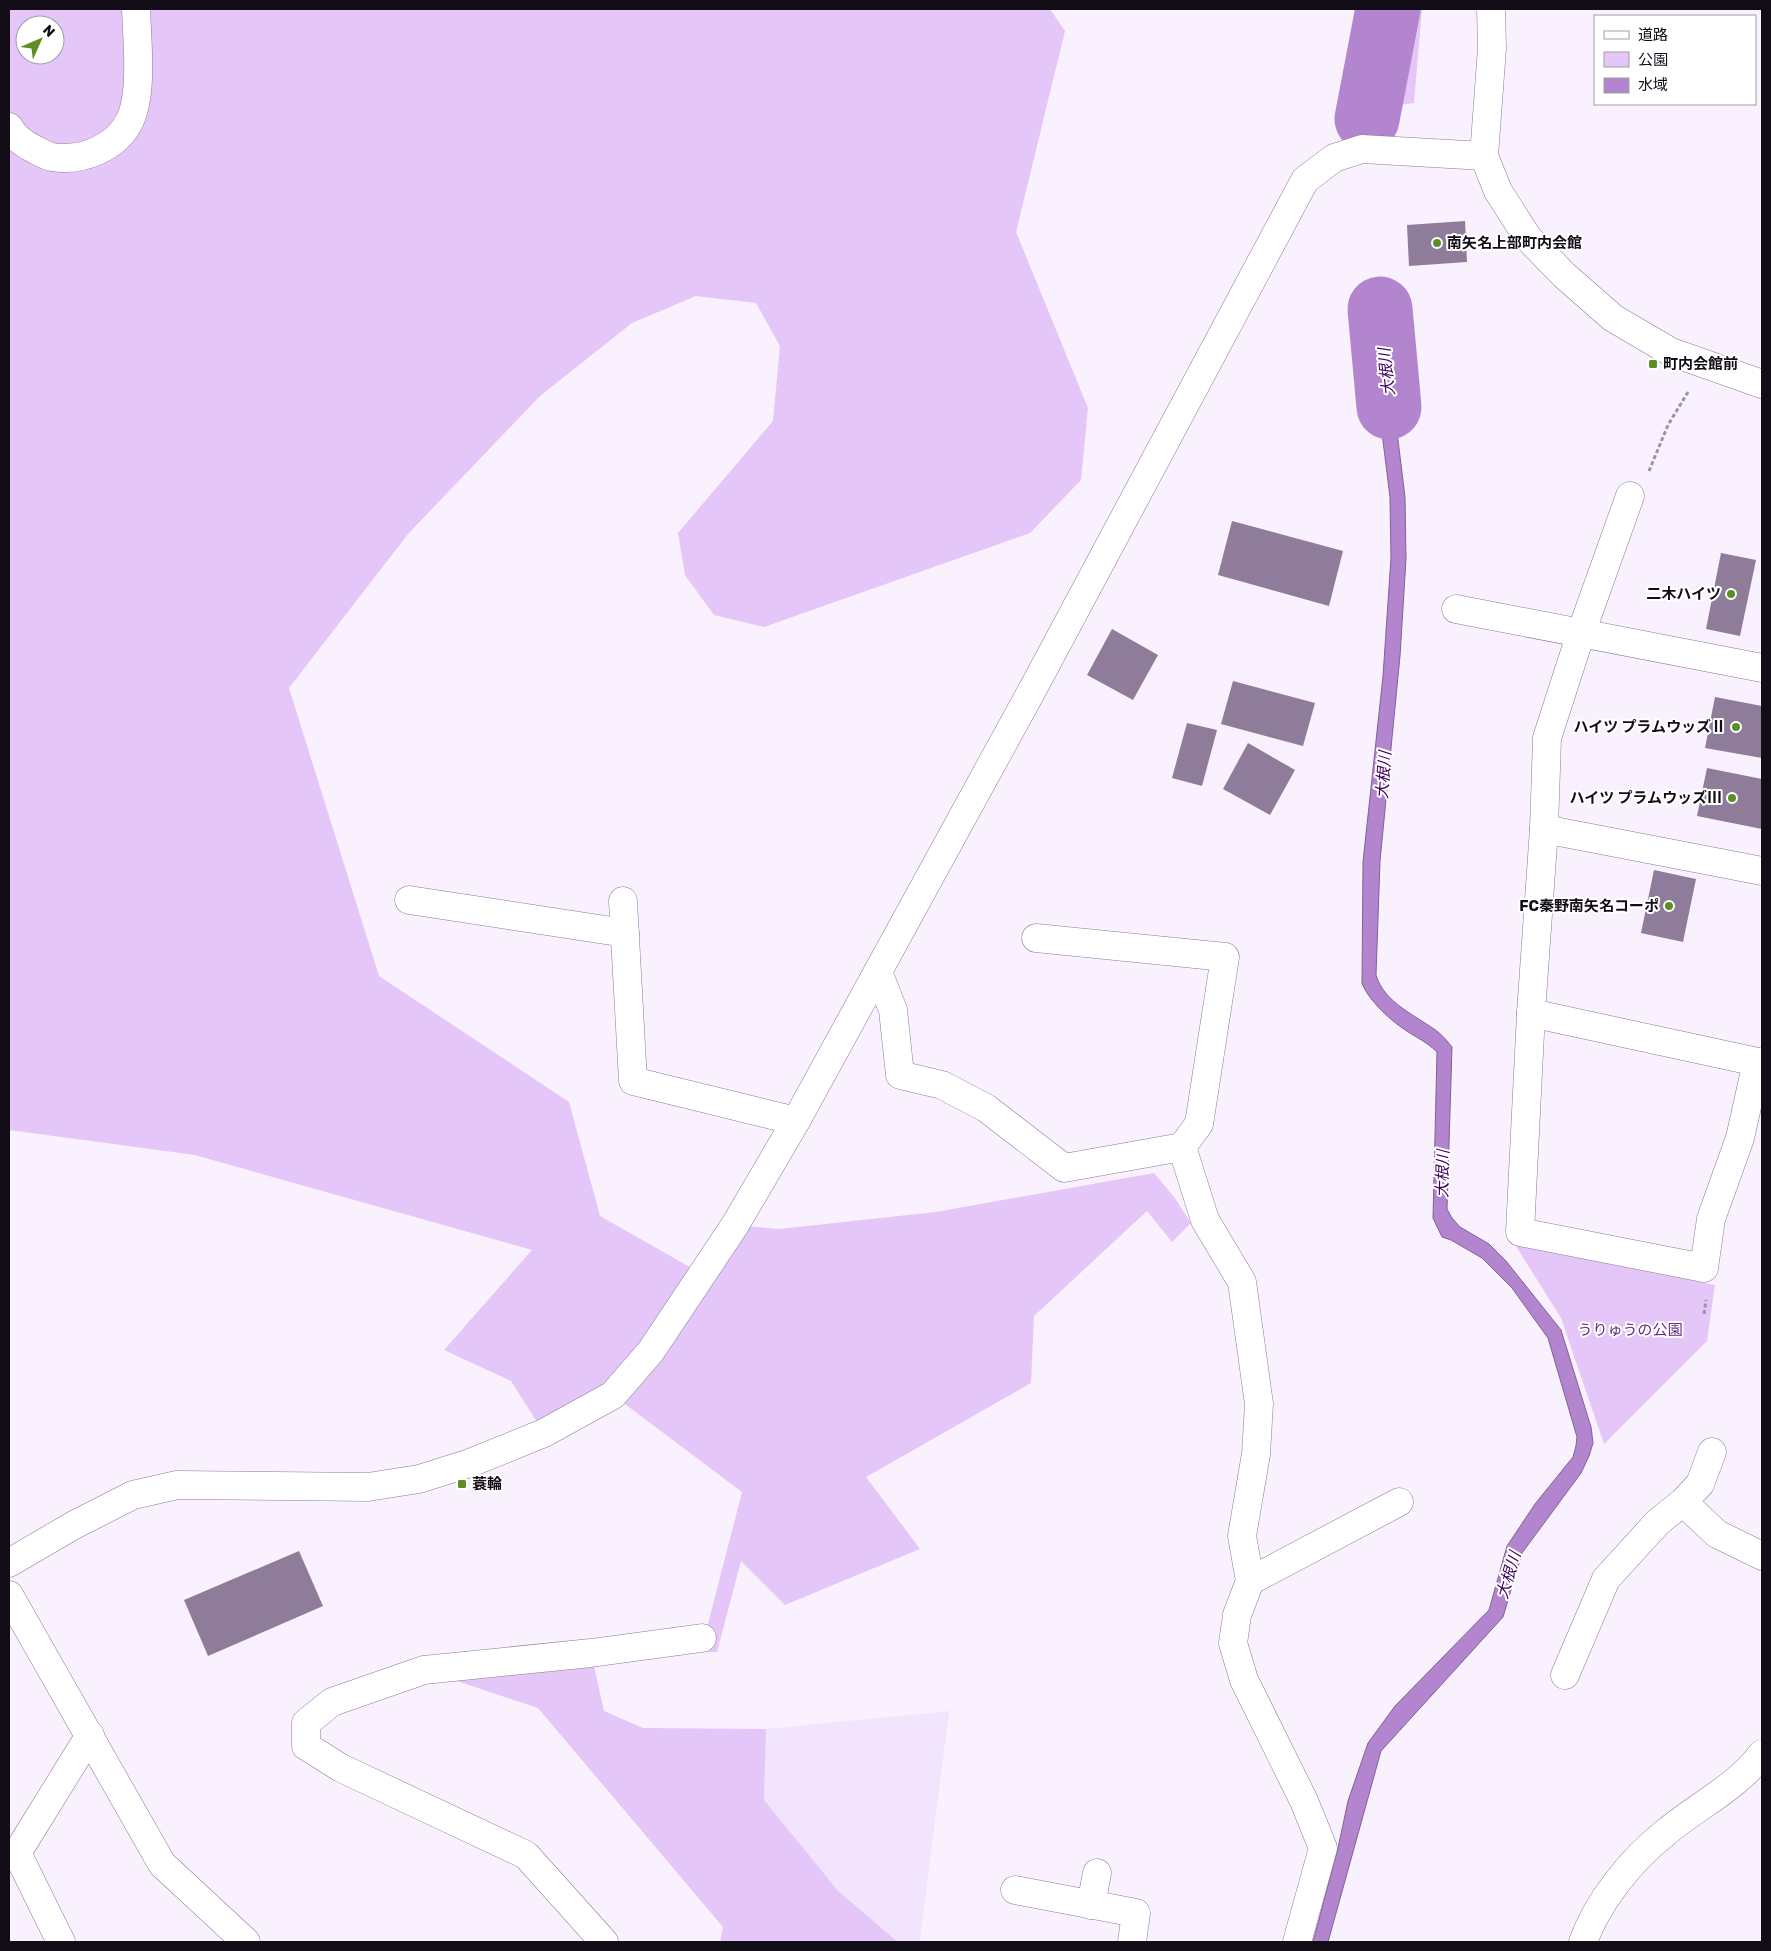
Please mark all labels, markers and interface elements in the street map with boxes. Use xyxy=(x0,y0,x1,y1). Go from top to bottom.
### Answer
north arrow xyxy=(15,15,65,65)
legend xyxy=(1594,15,1756,105)
text: N xyxy=(39,22,58,41)
text: 道路 xyxy=(1638,26,1668,44)
text: 公園 xyxy=(1638,51,1668,69)
text: 水域 xyxy=(1638,76,1668,94)
place label: 南矢名上部町内会館 xyxy=(1447,234,1582,252)
marker: 南矢名上部町内会館 xyxy=(1431,237,1443,249)
water label: 大根川 xyxy=(1374,345,1398,397)
place label: 町内会館前 xyxy=(1663,355,1738,373)
marker: 町内会館前 xyxy=(1647,358,1659,370)
place label: 二木ハイツ xyxy=(1646,585,1721,603)
marker: 二木ハイツ xyxy=(1725,588,1737,600)
place label: ハイツ プラムウッズⅡ xyxy=(1574,718,1726,736)
marker: ハイツ プラムウッズⅡ xyxy=(1730,721,1742,733)
water label: 大根川 xyxy=(1372,748,1395,800)
place label: ハイツ プラムウッズⅢ xyxy=(1570,789,1722,807)
marker: ハイツ プラムウッズⅢ xyxy=(1726,792,1738,804)
place label: FC秦野南矢名コーポ xyxy=(1519,897,1659,915)
marker: FC秦野南矢名コーポ xyxy=(1663,900,1675,912)
water label: 大根川 xyxy=(1433,1148,1452,1198)
park label: うりゅうの公園 xyxy=(1577,1321,1683,1339)
place label: 蓑輪 xyxy=(472,1475,502,1493)
marker: 蓑輪 xyxy=(456,1478,468,1490)
water label: 大根川 xyxy=(1492,1548,1525,1601)

